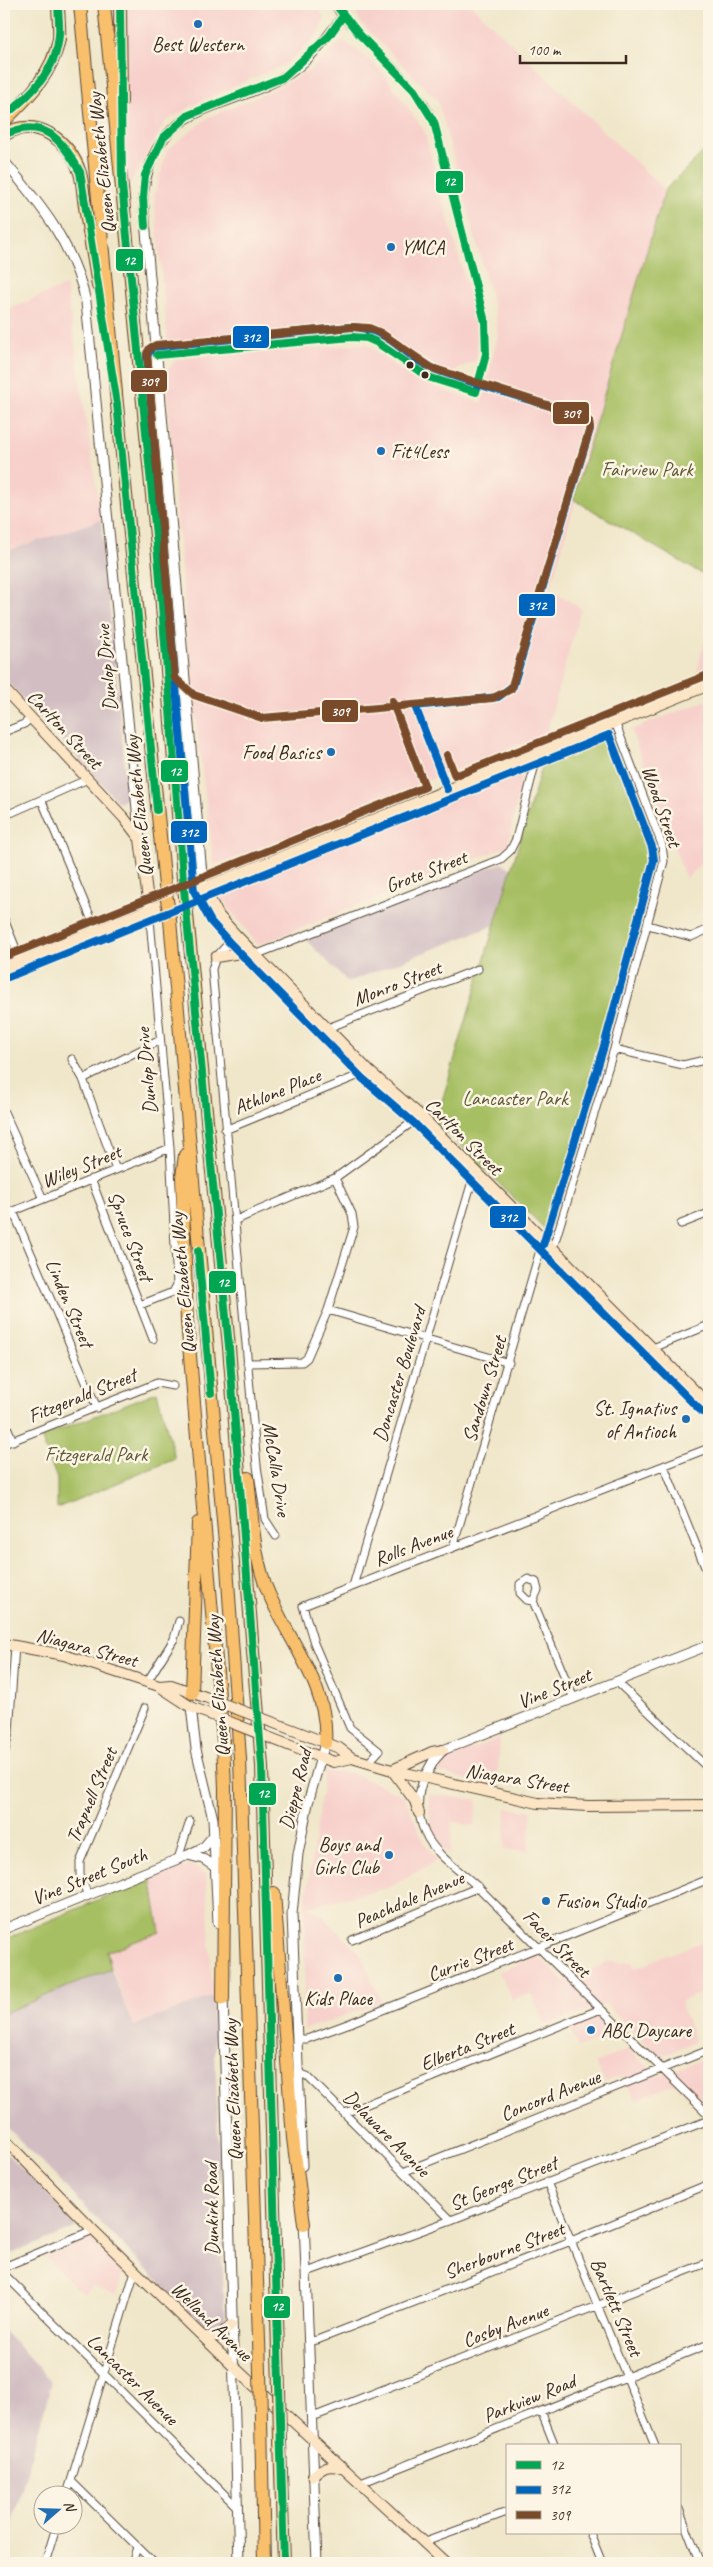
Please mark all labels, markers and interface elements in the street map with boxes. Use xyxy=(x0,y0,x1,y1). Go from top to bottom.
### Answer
marker: Best Western xyxy=(192,18,204,30)
place label: Best Western xyxy=(152,32,245,57)
scale bar xyxy=(520,32,627,64)
text: 100 m xyxy=(528,41,562,60)
street label: Queen Elizabeth Way xyxy=(81,89,121,235)
line badge: 12 xyxy=(435,170,464,194)
text: 12 xyxy=(443,173,457,190)
place label: YMCA xyxy=(401,235,445,260)
marker: YMCA xyxy=(385,241,397,253)
line badge: 12 xyxy=(115,248,144,272)
text: 12 xyxy=(123,252,137,269)
line badge: 312 xyxy=(232,325,270,349)
text: 312 xyxy=(242,329,262,346)
unlabelled marker xyxy=(405,360,415,370)
line badge: 309 xyxy=(130,369,168,393)
unlabelled marker xyxy=(420,370,430,380)
text: 309 xyxy=(140,373,160,390)
line badge: 309 xyxy=(552,401,590,425)
text: 309 xyxy=(562,405,582,422)
place label: Fit4Less xyxy=(391,439,450,464)
marker: Fit4Less xyxy=(375,445,387,457)
park label: Fairview Park xyxy=(602,457,694,482)
line badge: 312 xyxy=(518,593,556,617)
text: 312 xyxy=(528,597,548,614)
street label: Dunlop Drive xyxy=(90,622,123,712)
street label: Carlton Street xyxy=(22,684,109,776)
line badge: 309 xyxy=(321,699,359,723)
text: 309 xyxy=(331,703,351,720)
street label: Queen Elizabeth Way xyxy=(118,732,158,878)
place label: Food Basics xyxy=(242,740,323,765)
marker: Food Basics xyxy=(325,746,337,758)
line badge: 12 xyxy=(160,759,189,783)
street label: Wood Street xyxy=(636,762,688,852)
text: 12 xyxy=(169,763,183,780)
line badge: 312 xyxy=(170,820,208,844)
text: 312 xyxy=(180,824,200,841)
street label: Grote Street xyxy=(382,844,473,898)
street label: Monro Street xyxy=(349,954,447,1012)
street label: Dunlop Drive xyxy=(130,1025,163,1115)
street label: Athlone Place xyxy=(230,1062,326,1120)
park label: Lancaster Park xyxy=(463,1086,569,1111)
street label: Carlton Street xyxy=(420,1092,509,1182)
street label: Wiley Street xyxy=(38,1138,127,1194)
street label: Spruce Street xyxy=(102,1188,160,1288)
line badge: 312 xyxy=(489,1205,527,1229)
street label: Queen Elizabeth Way xyxy=(164,1209,201,1355)
text: 312 xyxy=(499,1209,519,1226)
street label: Linden Street xyxy=(40,1255,101,1354)
line badge: 12 xyxy=(208,1270,237,1294)
text: 12 xyxy=(217,1274,231,1291)
street label: Doncaster Boulevard xyxy=(367,1301,433,1445)
street label: Sandown Street xyxy=(457,1331,513,1445)
street label: Fitzgerald Street xyxy=(24,1361,143,1429)
place label: St. Ignatius of Antioch xyxy=(593,1396,678,1444)
marker: St. Ignatius of Antioch xyxy=(680,1413,692,1425)
street label: McCalla Drive xyxy=(257,1420,297,1519)
park label: Fitzgerald Park xyxy=(45,1442,149,1467)
street label: Rolls Avenue xyxy=(370,1519,457,1572)
street label: Queen Elizabeth Way xyxy=(200,1612,235,1757)
street label: Niagara Street xyxy=(34,1622,142,1674)
street label: Vine Street xyxy=(514,1662,597,1714)
street label: Trapnell Street xyxy=(60,1742,124,1847)
street label: Dieppe Road xyxy=(273,1743,318,1832)
street label: Niagara Street xyxy=(464,1758,572,1799)
line badge: 12 xyxy=(248,1782,277,1806)
text: 12 xyxy=(257,1785,271,1802)
place label: Boys and Girls Club xyxy=(314,1832,382,1880)
street label: Vine Street South xyxy=(28,1842,151,1911)
marker: Boys and Girls Club xyxy=(383,1849,395,1861)
street label: Peachdale Avenue xyxy=(351,1865,469,1934)
place label: Fusion Studio xyxy=(556,1889,647,1914)
marker: Fusion Studio xyxy=(540,1895,552,1907)
street label: Facer Street xyxy=(517,1904,598,1984)
street label: Currie Street xyxy=(424,1931,519,1987)
marker: Kids Place xyxy=(332,1972,344,1984)
place label: Kids Place xyxy=(304,1986,373,2011)
street label: Elberta Street xyxy=(417,2015,520,2077)
street label: Queen Elizabeth Way xyxy=(217,2017,247,2161)
place label: ABC Daycare xyxy=(601,2018,692,2043)
marker: ABC Daycare xyxy=(585,2024,597,2036)
street label: Concord Avenue xyxy=(497,2064,605,2127)
street label: Delaware Avenue xyxy=(338,2085,436,2183)
street label: St George Street xyxy=(446,2149,564,2216)
street label: Dunkirk Road xyxy=(198,2159,225,2255)
street label: Sherbourne Street xyxy=(440,2215,570,2285)
street label: Bartlett Street xyxy=(585,2254,649,2362)
street label: Welland Avenue xyxy=(166,2276,259,2367)
line badge: 12 xyxy=(263,2295,291,2319)
street label: Cosby Avenue xyxy=(459,2297,553,2353)
text: 12 xyxy=(271,2298,285,2315)
street label: Lancaster Avenue xyxy=(82,2328,185,2431)
street label: Parkview Road xyxy=(479,2367,582,2428)
legend xyxy=(506,2444,680,2534)
text: 12 xyxy=(550,2456,565,2475)
text: 312 xyxy=(550,2480,572,2499)
north arrow xyxy=(32,2484,82,2534)
text: N xyxy=(60,2499,80,2515)
text: 309 xyxy=(550,2506,572,2525)

